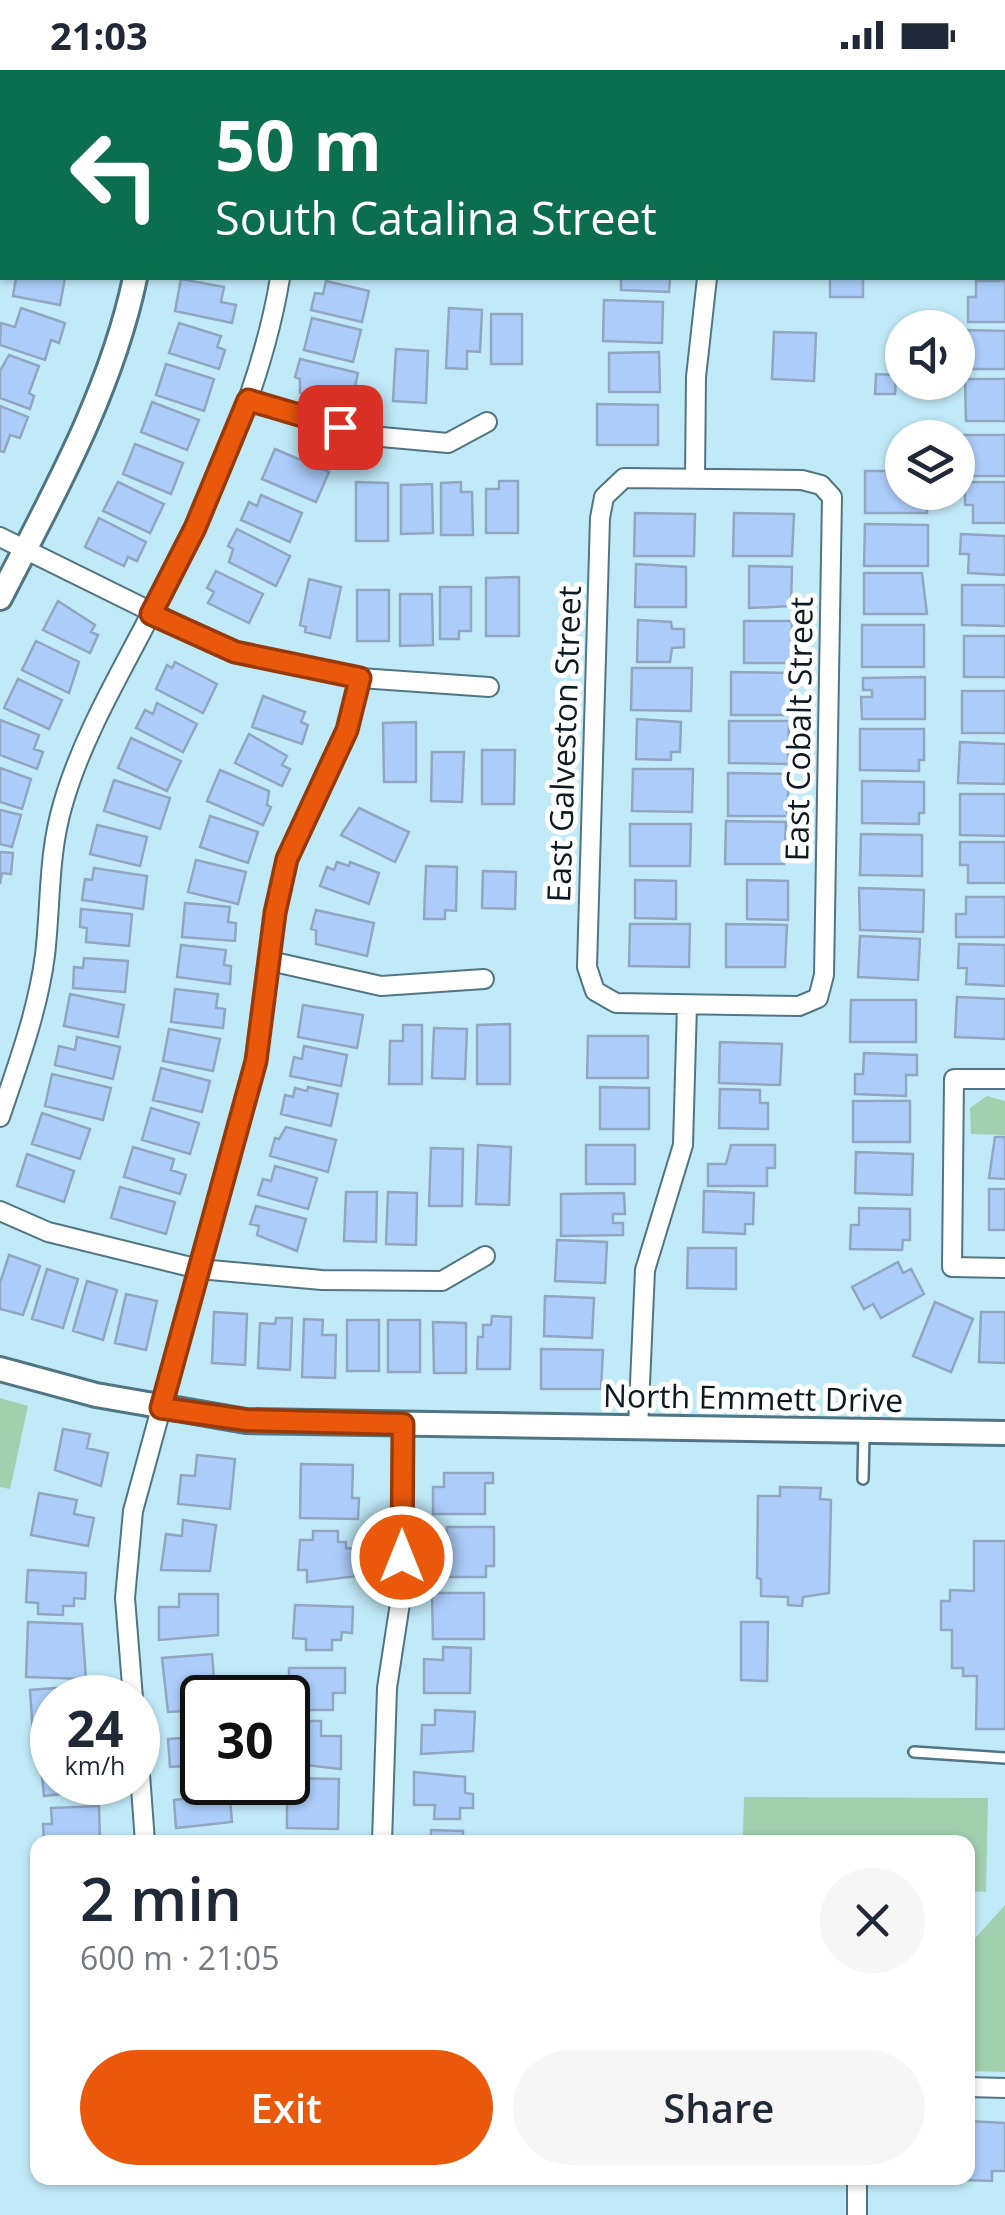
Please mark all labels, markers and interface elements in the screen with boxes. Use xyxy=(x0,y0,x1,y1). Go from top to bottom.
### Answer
text: 21:03 xyxy=(50,9,148,61)
text: 50 m xyxy=(215,96,382,192)
icon: left xyxy=(50,110,180,240)
text: South Catalina Street xyxy=(215,187,657,248)
map controls xyxy=(885,310,975,510)
button: sound xyxy=(885,310,975,400)
pin xyxy=(298,385,383,470)
icon: arrive xyxy=(313,400,368,455)
button: layers xyxy=(885,420,975,510)
street label: East Galveston Street xyxy=(536,585,590,903)
street label: East Cobalt Street xyxy=(774,596,822,862)
street label: North Emmett Drive xyxy=(603,1373,903,1421)
position arrow xyxy=(350,1505,454,1609)
speed limit sign: 30 xyxy=(180,1675,310,1805)
text: 24 xyxy=(66,1694,124,1762)
text: km/h xyxy=(65,1748,125,1782)
text: 2 min xyxy=(80,1857,242,1939)
button: close xyxy=(820,1868,925,1973)
text: 600 m · 21:05 xyxy=(80,1936,279,1979)
button: Exit xyxy=(80,2050,493,2165)
button: Share xyxy=(513,2050,925,2165)

